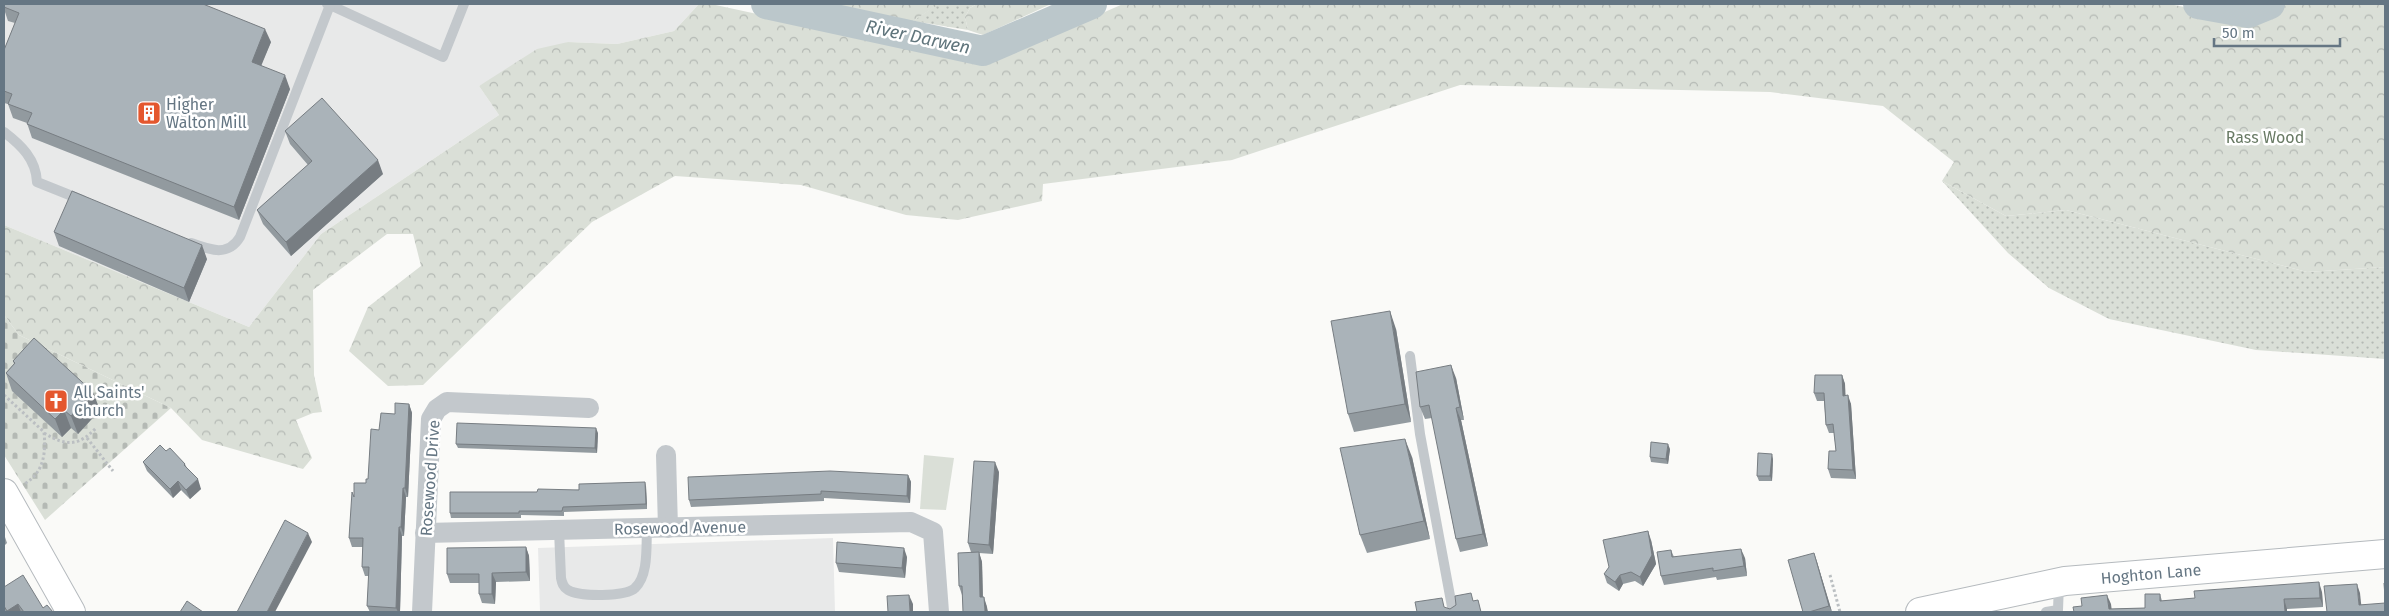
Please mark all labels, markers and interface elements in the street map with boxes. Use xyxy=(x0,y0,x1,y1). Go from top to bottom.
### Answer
water label: River Darwen xyxy=(864,15,972,59)
scale bar xyxy=(2214,15,2340,47)
text: 50 m xyxy=(2222,24,2255,42)
place label: Higher Walton Mill xyxy=(166,95,247,132)
building icon: Higher Walton Mill xyxy=(136,100,162,126)
park label: Rass Wood xyxy=(2226,128,2304,147)
place label: All Saints' Church xyxy=(74,383,145,420)
church icon: All Saints' Church xyxy=(43,388,69,414)
street label: Rosewood Drive xyxy=(416,419,444,537)
street label: Rosewood Avenue xyxy=(614,517,746,539)
street label: Hoghton Lane xyxy=(2100,560,2202,588)

